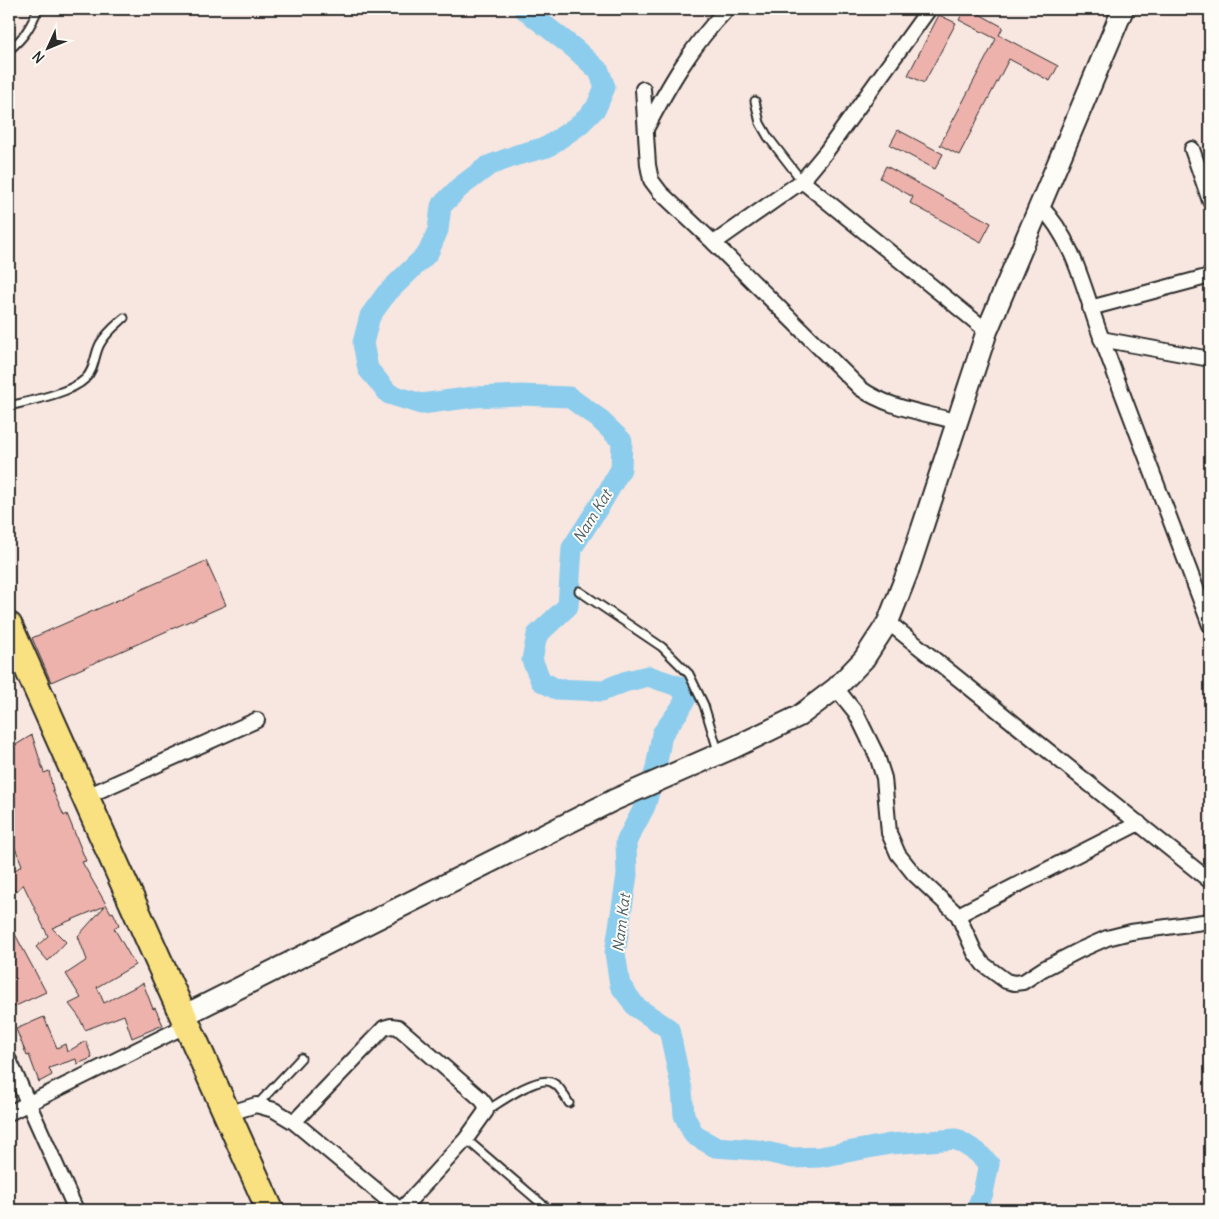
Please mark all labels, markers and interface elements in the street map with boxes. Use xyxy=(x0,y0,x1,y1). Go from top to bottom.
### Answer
north arrow xyxy=(22,22,72,72)
text: N xyxy=(29,47,48,67)
water label: Nam Kat xyxy=(568,485,617,546)
water label: Nam Kat xyxy=(608,891,634,953)

